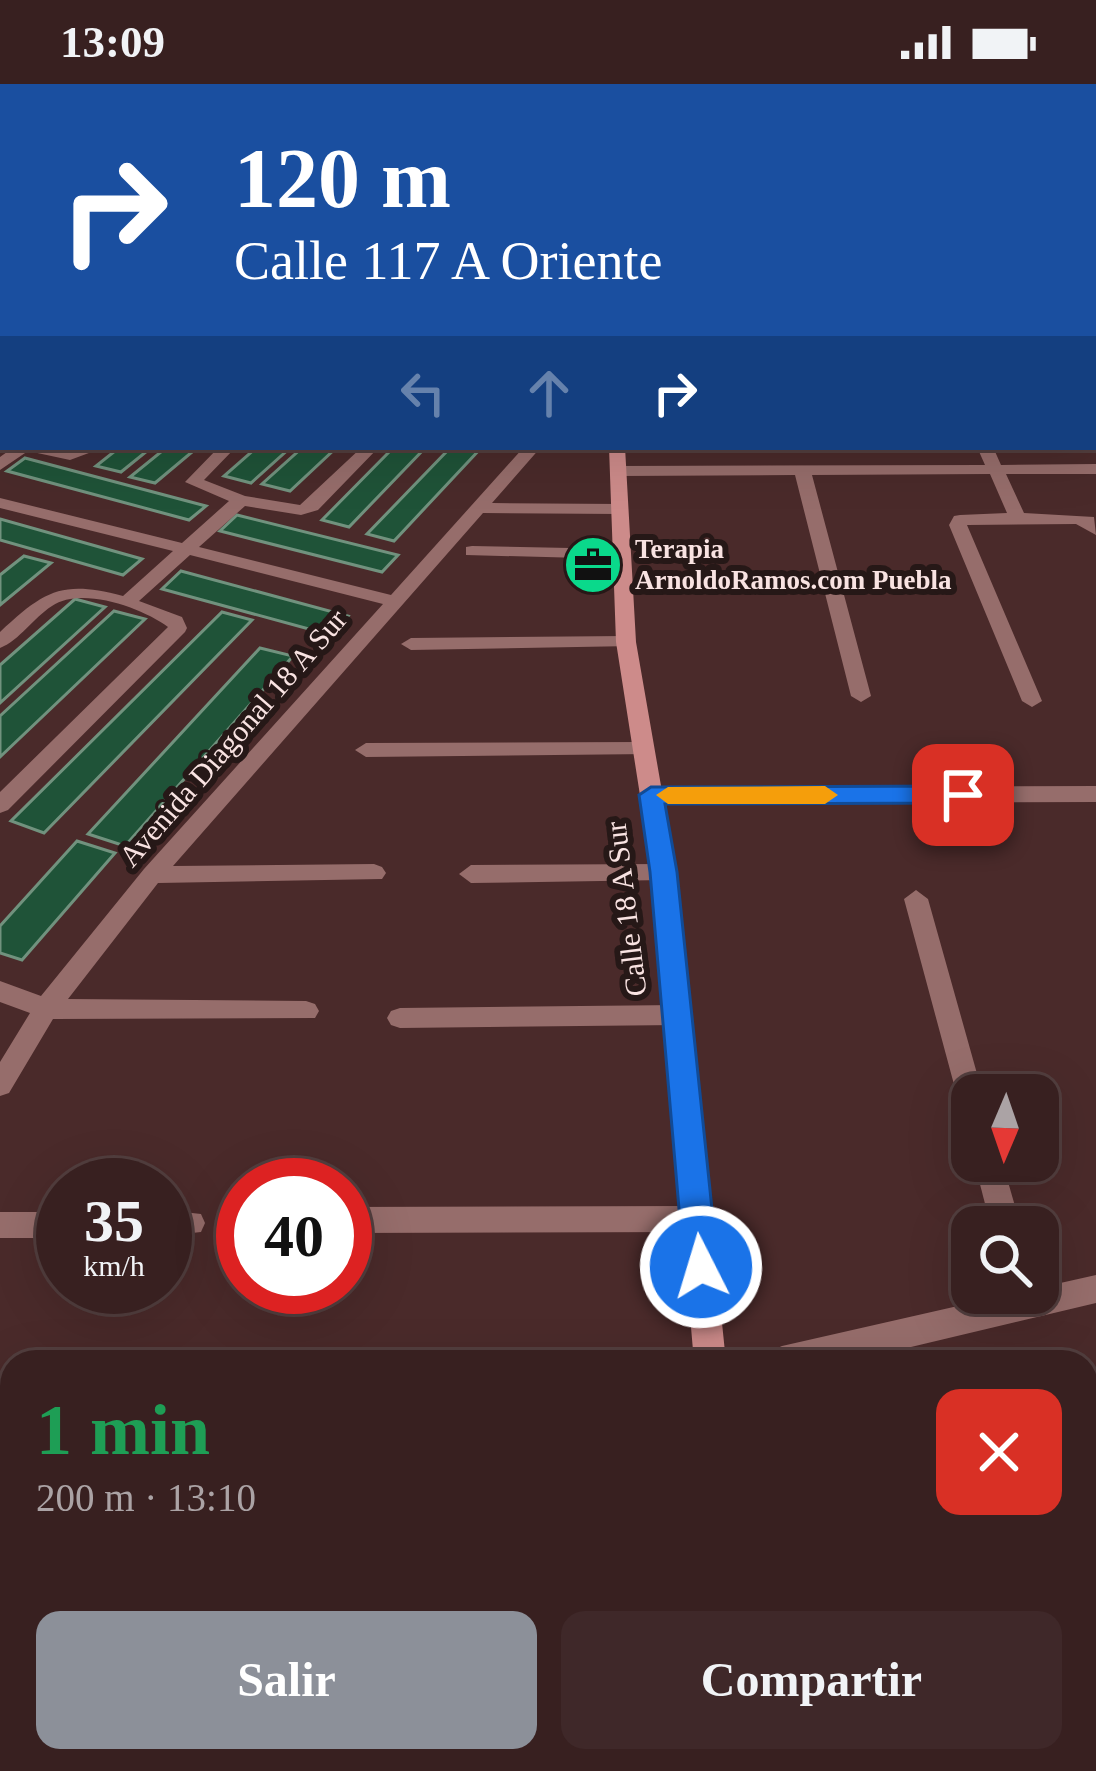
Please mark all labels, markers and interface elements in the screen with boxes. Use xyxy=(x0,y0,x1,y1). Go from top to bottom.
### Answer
text: 13:09 xyxy=(60,17,165,67)
icon: right xyxy=(36,132,192,288)
text: 120 m xyxy=(234,132,451,225)
text: Calle 117 A Oriente xyxy=(234,231,662,291)
icon: left xyxy=(390,360,456,426)
icon: ahead xyxy=(516,360,582,426)
icon: right xyxy=(642,360,708,426)
office icon: Terapia ArnoldoRamos.com Puebla xyxy=(562,534,624,596)
place label: Terapia ArnoldoRamos.com Puebla xyxy=(635,534,952,595)
street label: Avenida Diagonal 18 A Sur xyxy=(112,603,353,873)
pin xyxy=(912,744,1014,846)
icon: arrive xyxy=(930,762,996,828)
street label: Calle 18 A Sur xyxy=(598,820,653,998)
north arrow xyxy=(951,1074,1059,1182)
map controls xyxy=(951,1074,1059,1314)
speed limit sign: 40 xyxy=(216,1158,372,1314)
text: 35 xyxy=(84,1188,144,1254)
position arrow xyxy=(638,1204,764,1330)
button: search xyxy=(951,1206,1059,1314)
text: km/h xyxy=(83,1249,145,1282)
button: close xyxy=(936,1389,1062,1515)
text: 1 min xyxy=(36,1390,210,1470)
text: 200 m · 13:10 xyxy=(36,1476,256,1519)
button: Salir xyxy=(36,1611,537,1749)
button: Compartir xyxy=(561,1611,1062,1749)

